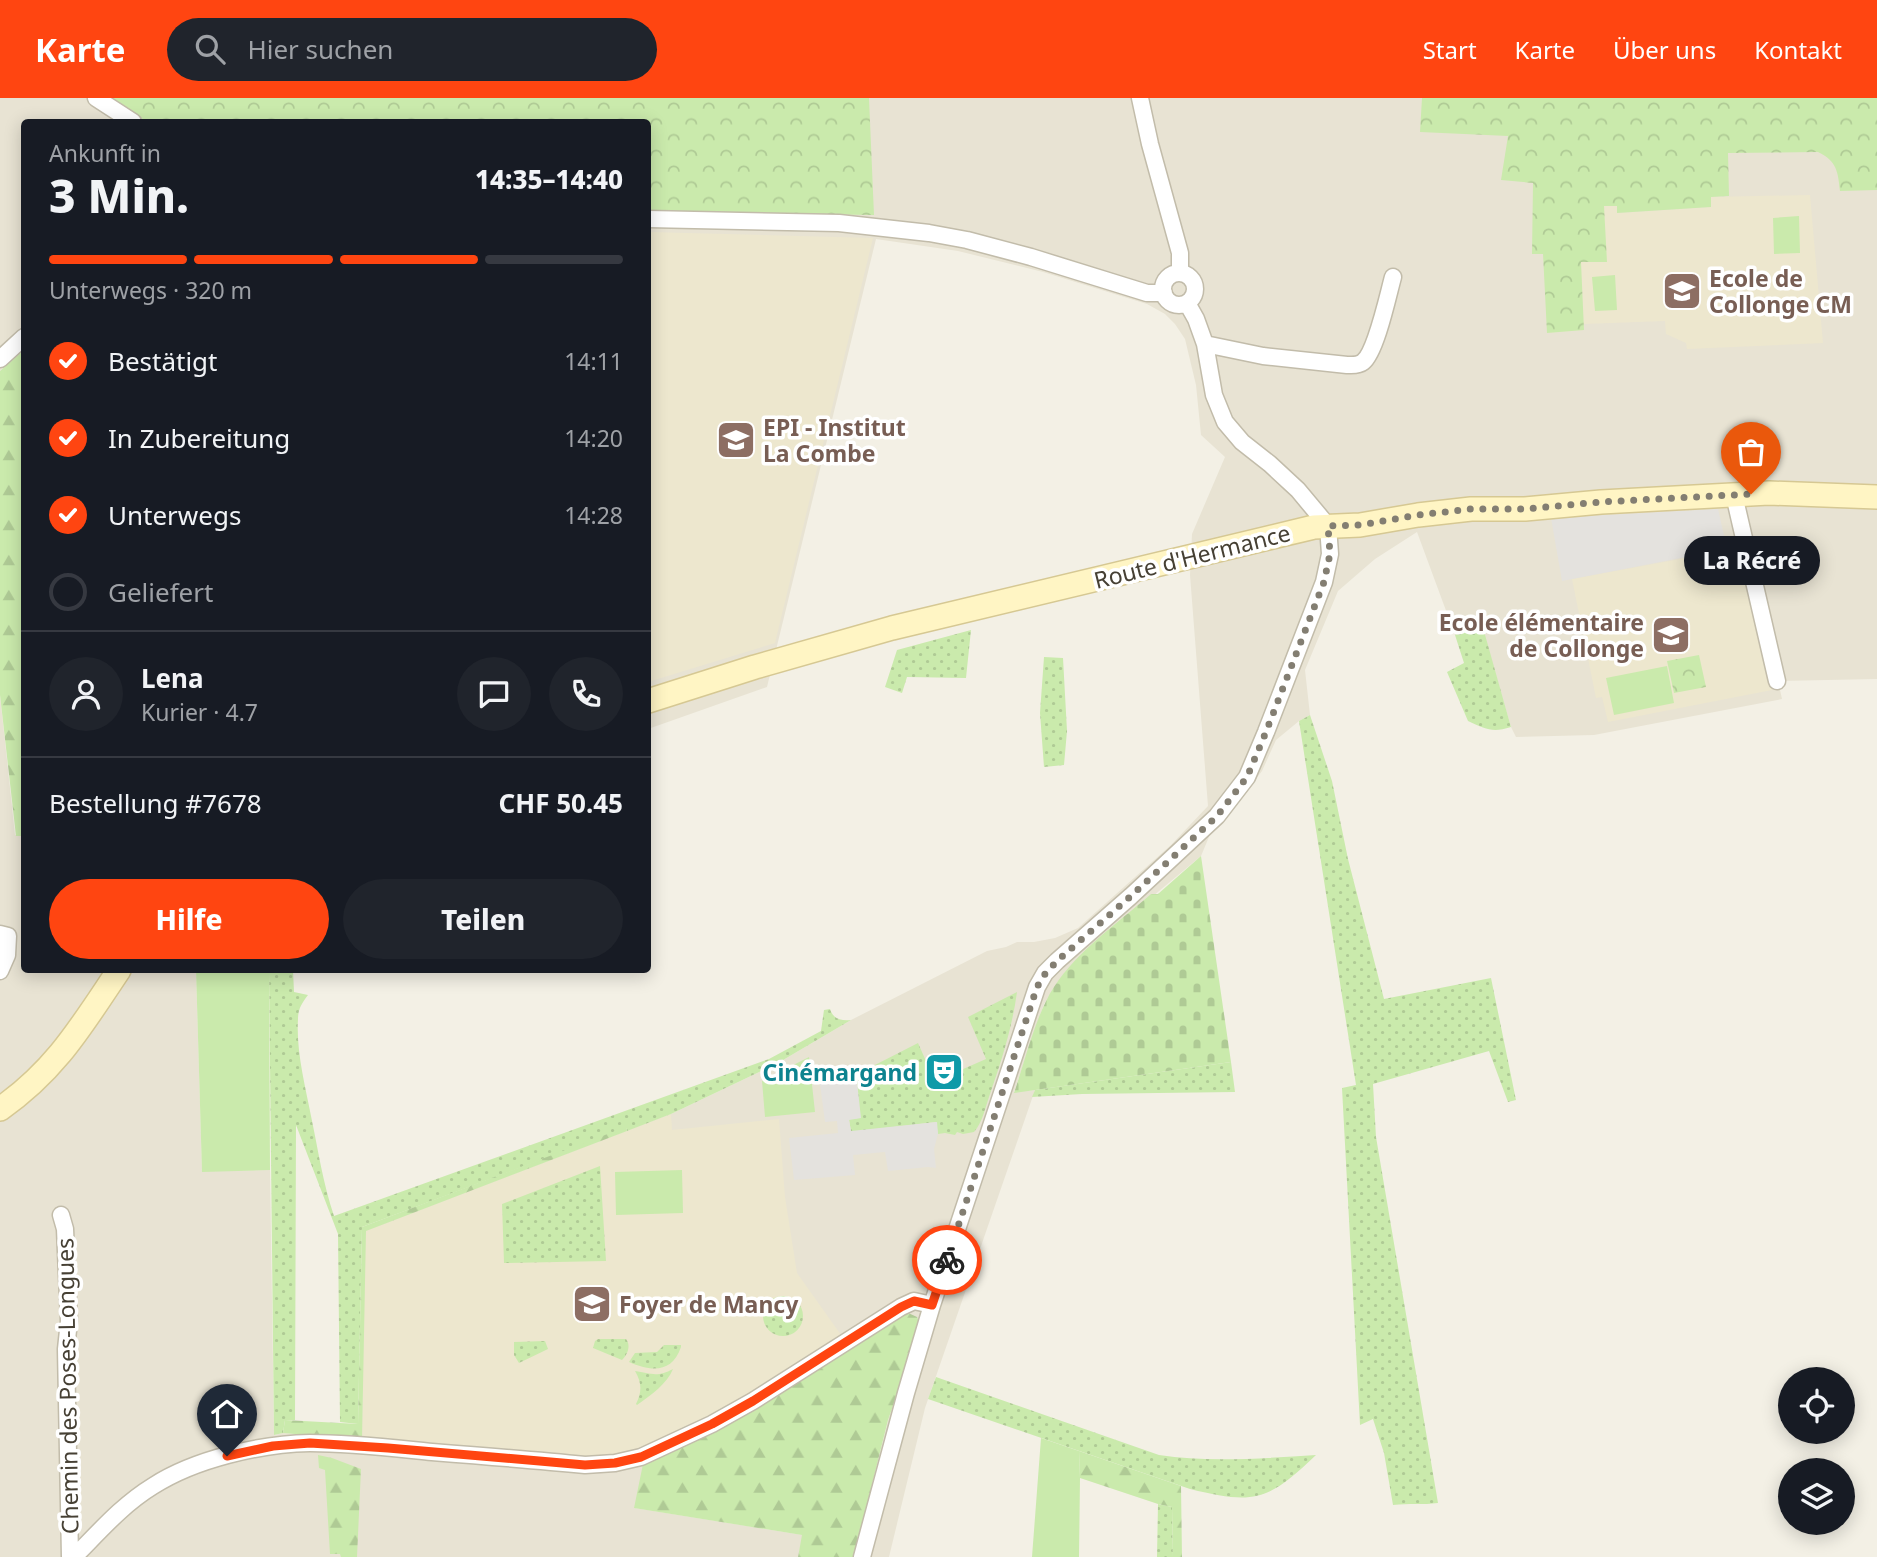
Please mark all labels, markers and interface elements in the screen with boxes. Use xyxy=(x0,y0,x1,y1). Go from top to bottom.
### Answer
search box xyxy=(167,18,657,81)
text: Karte xyxy=(35,27,125,72)
icon: search xyxy=(191,30,229,68)
text: Hier suchen xyxy=(247,31,393,67)
text: Start xyxy=(1423,33,1477,66)
text: Karte xyxy=(1515,33,1575,66)
text: Über uns xyxy=(1613,33,1716,66)
text: Kontakt xyxy=(1754,33,1842,66)
text: Ankunft in xyxy=(49,137,161,169)
text: 14:35–14:40 xyxy=(475,161,623,197)
text: 3 Min. xyxy=(49,164,189,226)
place label: Ecole de Collonge CM xyxy=(1709,262,1852,320)
school or university icon: Ecole de Collonge CM xyxy=(1661,270,1703,312)
text: Unterwegs · 320 m xyxy=(49,274,252,306)
icon: check xyxy=(49,342,87,380)
text: Bestätigt xyxy=(108,343,217,379)
text: 14:11 xyxy=(564,345,623,377)
place label: EPI - Institut La Combe xyxy=(763,411,906,469)
icon: check xyxy=(49,419,87,457)
school or university icon: EPI - Institut La Combe xyxy=(715,419,757,461)
text: In Zubereitung xyxy=(108,420,290,456)
text: 14:20 xyxy=(564,422,623,454)
pin xyxy=(1721,422,1781,494)
icon: bag xyxy=(1732,433,1770,471)
icon: check xyxy=(49,496,87,534)
text: Unterwegs xyxy=(108,497,241,533)
text: 14:28 xyxy=(564,499,623,531)
street label: Route d'Hermance xyxy=(1091,516,1293,596)
callout: La Récré xyxy=(1683,536,1819,585)
text: La Récré xyxy=(1703,544,1801,576)
text: Geliefert xyxy=(108,574,213,610)
place label: Ecole élémentaire de Collonge xyxy=(1439,606,1644,664)
school or university icon: Ecole élémentaire de Collonge xyxy=(1650,614,1692,656)
button: person xyxy=(49,657,123,731)
button: chat xyxy=(457,657,531,731)
button: phone xyxy=(549,657,623,731)
text: Lena xyxy=(141,660,204,696)
text: Kurier · 4.7 xyxy=(141,696,258,728)
text: Bestellung #7678 xyxy=(49,785,262,821)
text: CHF 50.45 xyxy=(499,785,623,821)
button: Hilfe xyxy=(49,879,329,959)
button: Teilen xyxy=(343,879,623,959)
theatre icon: Cinémargand xyxy=(923,1051,965,1093)
place label: Cinémargand xyxy=(763,1056,917,1088)
courier xyxy=(912,1225,982,1295)
street label: Chemin des Poses-Longues xyxy=(48,1238,86,1534)
icon: bike xyxy=(928,1241,966,1279)
school or university icon: Foyer de Mancy xyxy=(571,1283,613,1325)
place label: Foyer de Mancy xyxy=(619,1288,799,1320)
map controls xyxy=(1778,1367,1855,1535)
button: locate xyxy=(1778,1367,1855,1444)
pin xyxy=(197,1384,257,1456)
icon: home xyxy=(208,1395,246,1433)
button: layers xyxy=(1778,1458,1855,1535)

